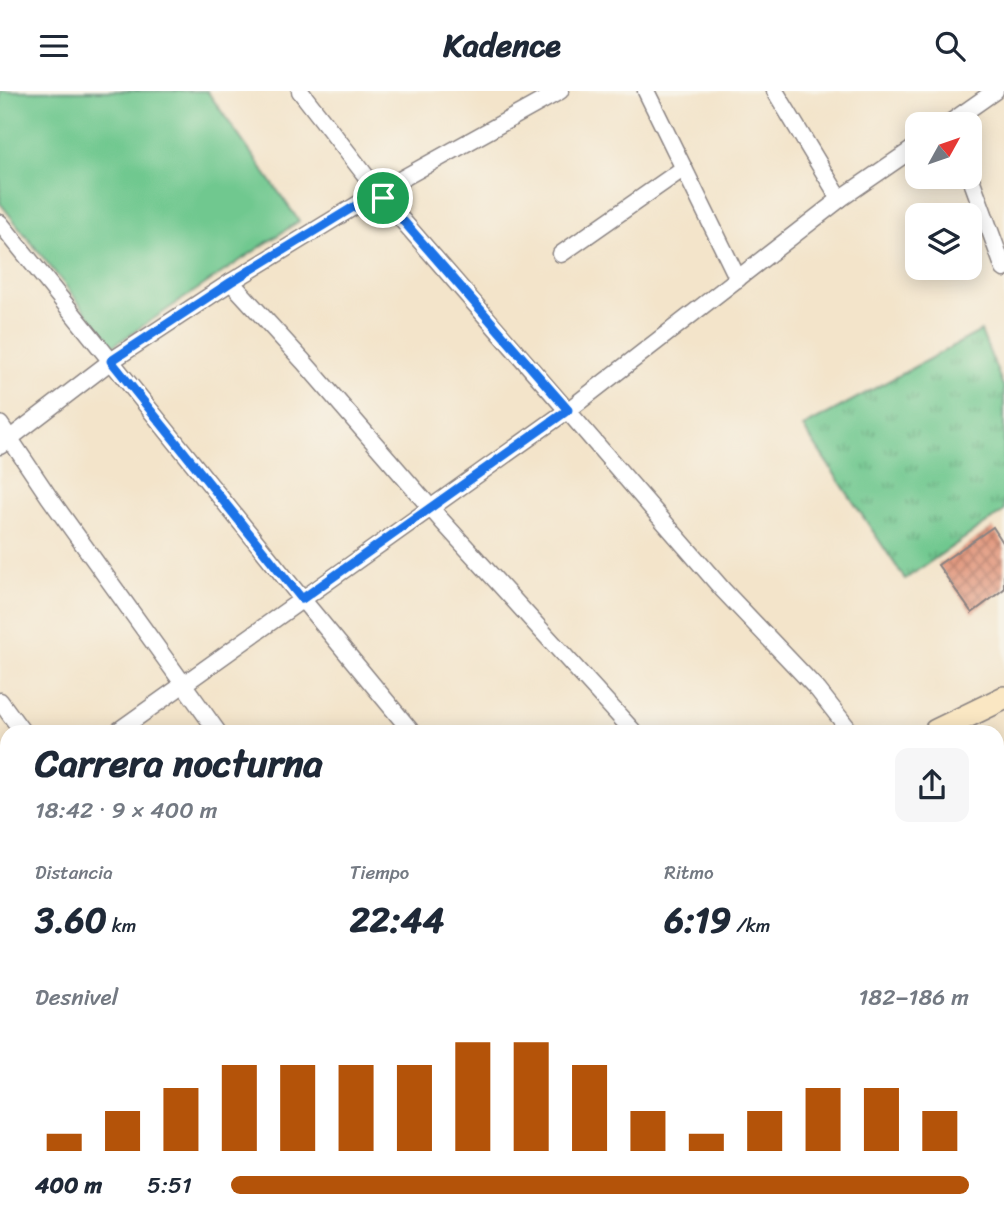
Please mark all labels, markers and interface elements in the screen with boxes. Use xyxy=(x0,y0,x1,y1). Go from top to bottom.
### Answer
text: Kadence xyxy=(443,17,561,74)
icon: menu xyxy=(35,27,73,65)
icon: search xyxy=(931,27,969,65)
north arrow xyxy=(905,112,982,189)
map controls xyxy=(905,112,982,280)
pin xyxy=(353,168,413,228)
icon: arrive xyxy=(364,179,402,217)
button: layers xyxy=(905,203,982,280)
text: Carrera nocturna xyxy=(35,730,323,797)
button: share xyxy=(895,748,969,822)
text: 18:42 · 9 × 400 m xyxy=(35,790,217,831)
text: Distancia xyxy=(35,856,113,889)
text: Tiempo xyxy=(350,856,409,889)
text: Ritmo xyxy=(664,856,714,889)
text: 3.60 xyxy=(35,889,107,951)
text: 22:44 xyxy=(350,889,444,951)
text: 6:19 xyxy=(664,889,731,951)
text: km xyxy=(107,909,136,942)
text: /km xyxy=(731,909,770,942)
text: Desnivel xyxy=(35,977,118,1018)
text: 182–186 m xyxy=(859,977,969,1018)
text: 400 m xyxy=(35,1165,102,1206)
text: 5:51 xyxy=(147,1165,192,1206)

